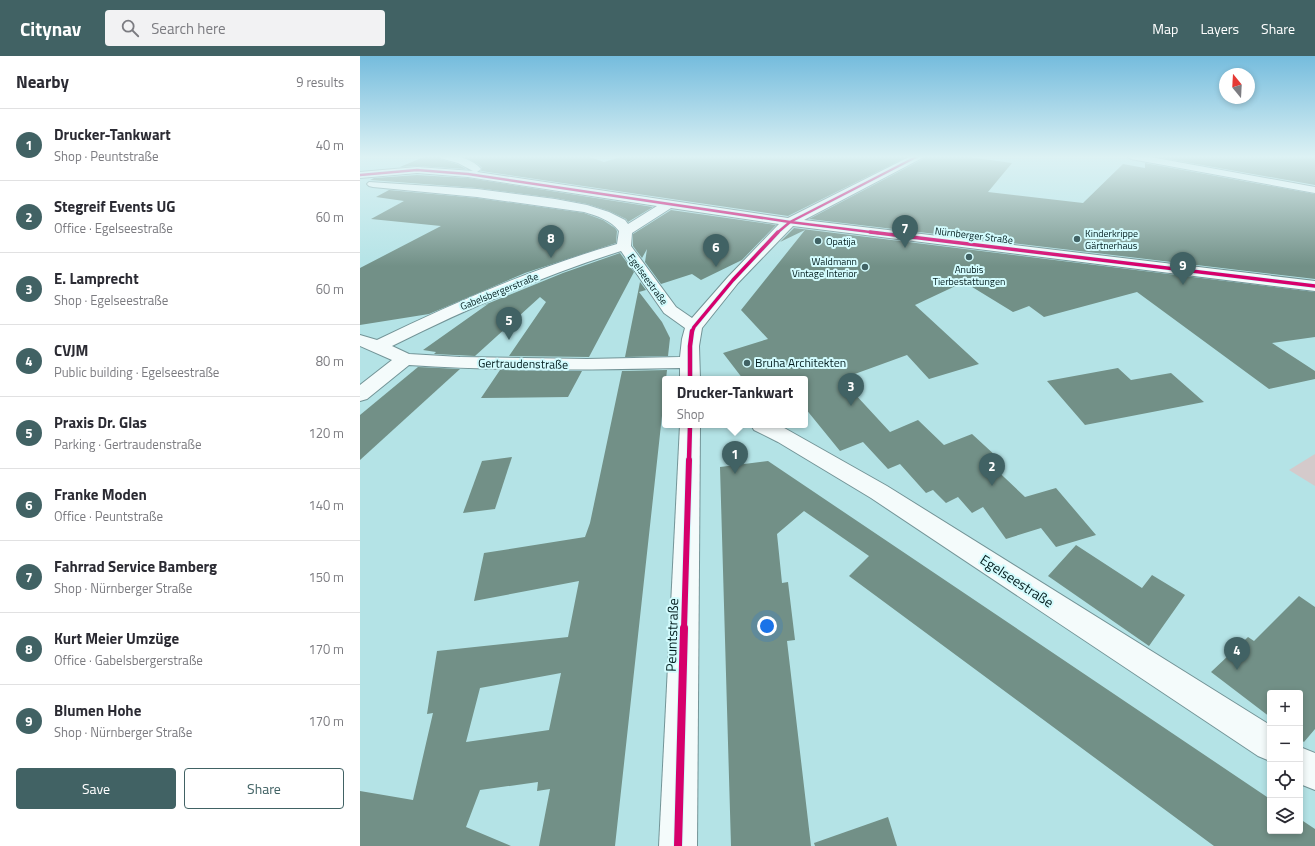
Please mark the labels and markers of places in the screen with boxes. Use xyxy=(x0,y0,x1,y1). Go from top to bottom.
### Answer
pin: 7 xyxy=(892,215,918,248)
pin: 8 xyxy=(538,225,564,258)
place label: Kinderkrippe Gärtnerhaus xyxy=(1085,226,1138,253)
pin: 6 xyxy=(703,234,729,267)
place label: Opatija xyxy=(826,234,856,249)
marker: Kinderkrippe Gärtnerhaus xyxy=(1072,234,1082,244)
marker: Opatija xyxy=(813,236,823,246)
marker: Anubis Tierbestattungen xyxy=(964,252,974,262)
pin: 9 xyxy=(1170,252,1196,285)
place label: Waldmann Vintage Interior xyxy=(792,254,858,281)
marker: Waldmann Vintage Interior xyxy=(860,262,870,272)
place label: Anubis Tierbestattungen xyxy=(933,262,1005,289)
pin: 5 xyxy=(496,307,522,340)
place label: Bruha Architekten xyxy=(755,353,846,372)
marker: Bruha Architekten xyxy=(742,358,752,368)
pin: 3 xyxy=(838,373,864,406)
pin: 1 xyxy=(722,441,748,474)
pin: 2 xyxy=(979,453,1005,486)
pin: 4 xyxy=(1224,637,1250,670)

